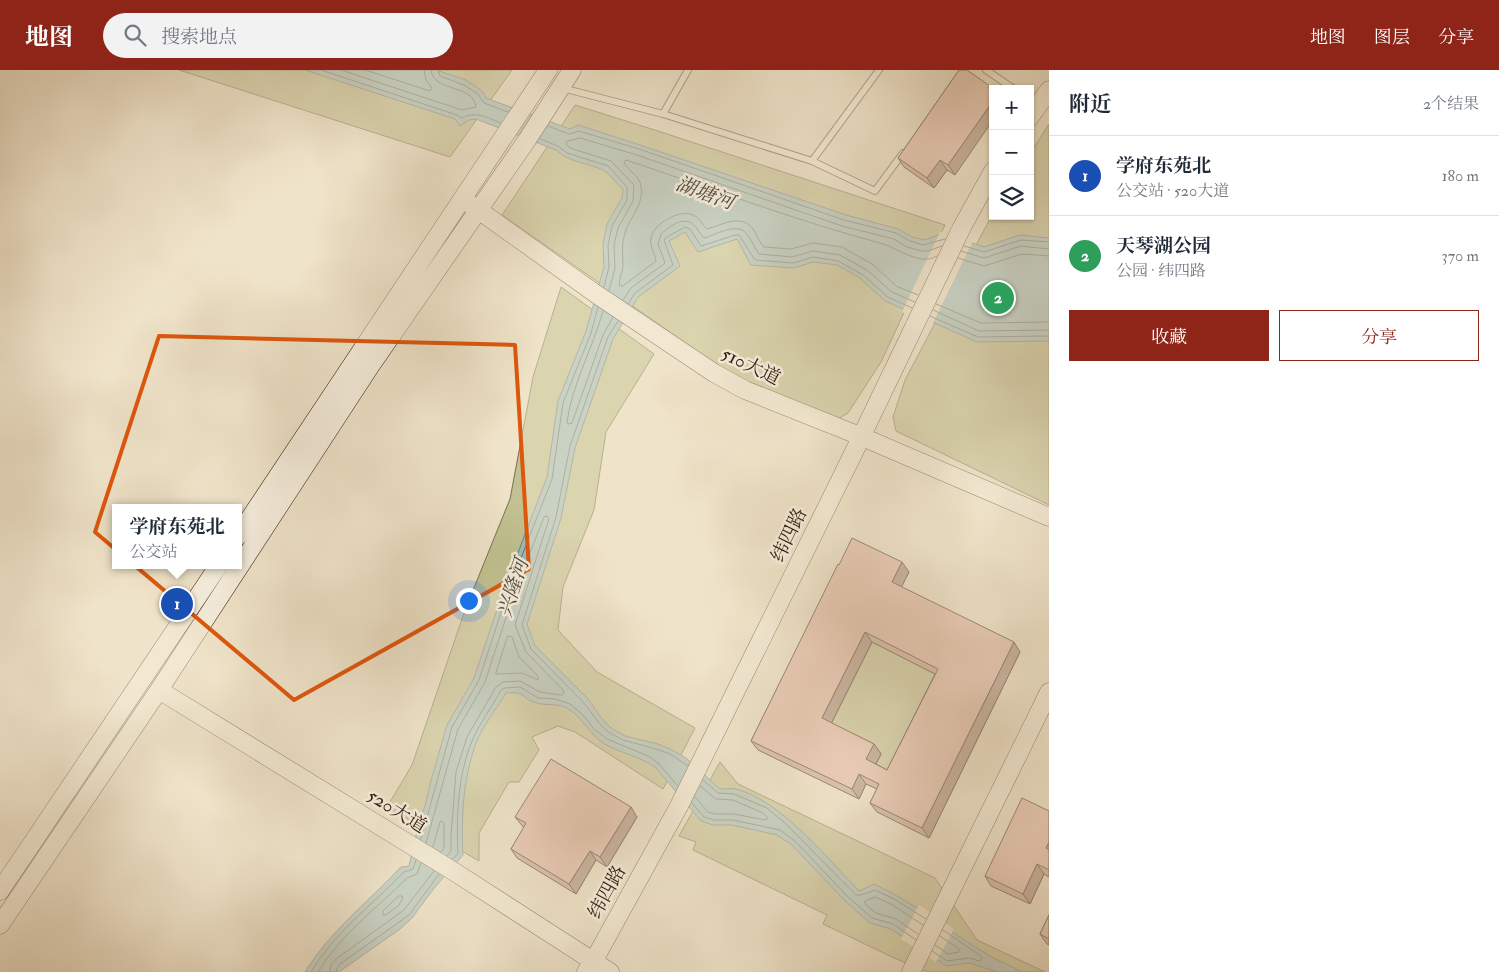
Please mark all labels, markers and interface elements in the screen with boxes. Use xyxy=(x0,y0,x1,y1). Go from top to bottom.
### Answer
search box xyxy=(103,13,453,58)
icon: search xyxy=(121,21,149,49)
text: 地图 xyxy=(25,22,73,53)
text: 搜索地点 xyxy=(161,25,237,49)
text: 地图 xyxy=(1310,26,1346,49)
text: 图层 xyxy=(1374,26,1410,49)
text: 分享 xyxy=(1438,26,1474,49)
map controls xyxy=(989,85,1034,220)
button: + xyxy=(989,85,1034,130)
text: 附近 xyxy=(1069,91,1111,118)
text: 2个结果 xyxy=(1423,94,1479,114)
button: − xyxy=(989,130,1034,175)
text: 学府东苑北 xyxy=(1116,154,1211,178)
text: 1 xyxy=(1082,166,1088,186)
text: 180 m xyxy=(1442,166,1479,186)
water label: 湖塘河 xyxy=(673,171,740,216)
button: layers xyxy=(989,175,1034,220)
text: 公交站 · 520大道 xyxy=(1116,181,1229,201)
text: 天琴湖公园 xyxy=(1116,234,1211,258)
text: 2 xyxy=(1081,246,1089,266)
text: 370 m xyxy=(1442,246,1479,266)
text: 公园 · 纬四路 xyxy=(1116,261,1206,281)
pin: 2 xyxy=(982,279,1014,317)
button: 收藏 xyxy=(1069,310,1269,361)
button: 分享 xyxy=(1279,310,1479,361)
street label: 510大道 xyxy=(718,341,784,391)
popup xyxy=(112,504,242,569)
street label: 纬四路 xyxy=(766,504,812,566)
text: 学府东苑北 xyxy=(129,515,225,539)
text: 公交站 xyxy=(129,542,178,562)
water label: 兴隆河 xyxy=(492,553,535,620)
pin: 1 xyxy=(161,585,193,623)
your location xyxy=(456,588,482,614)
street label: 520大道 xyxy=(363,783,431,839)
street label: 纬四路 xyxy=(583,861,631,923)

